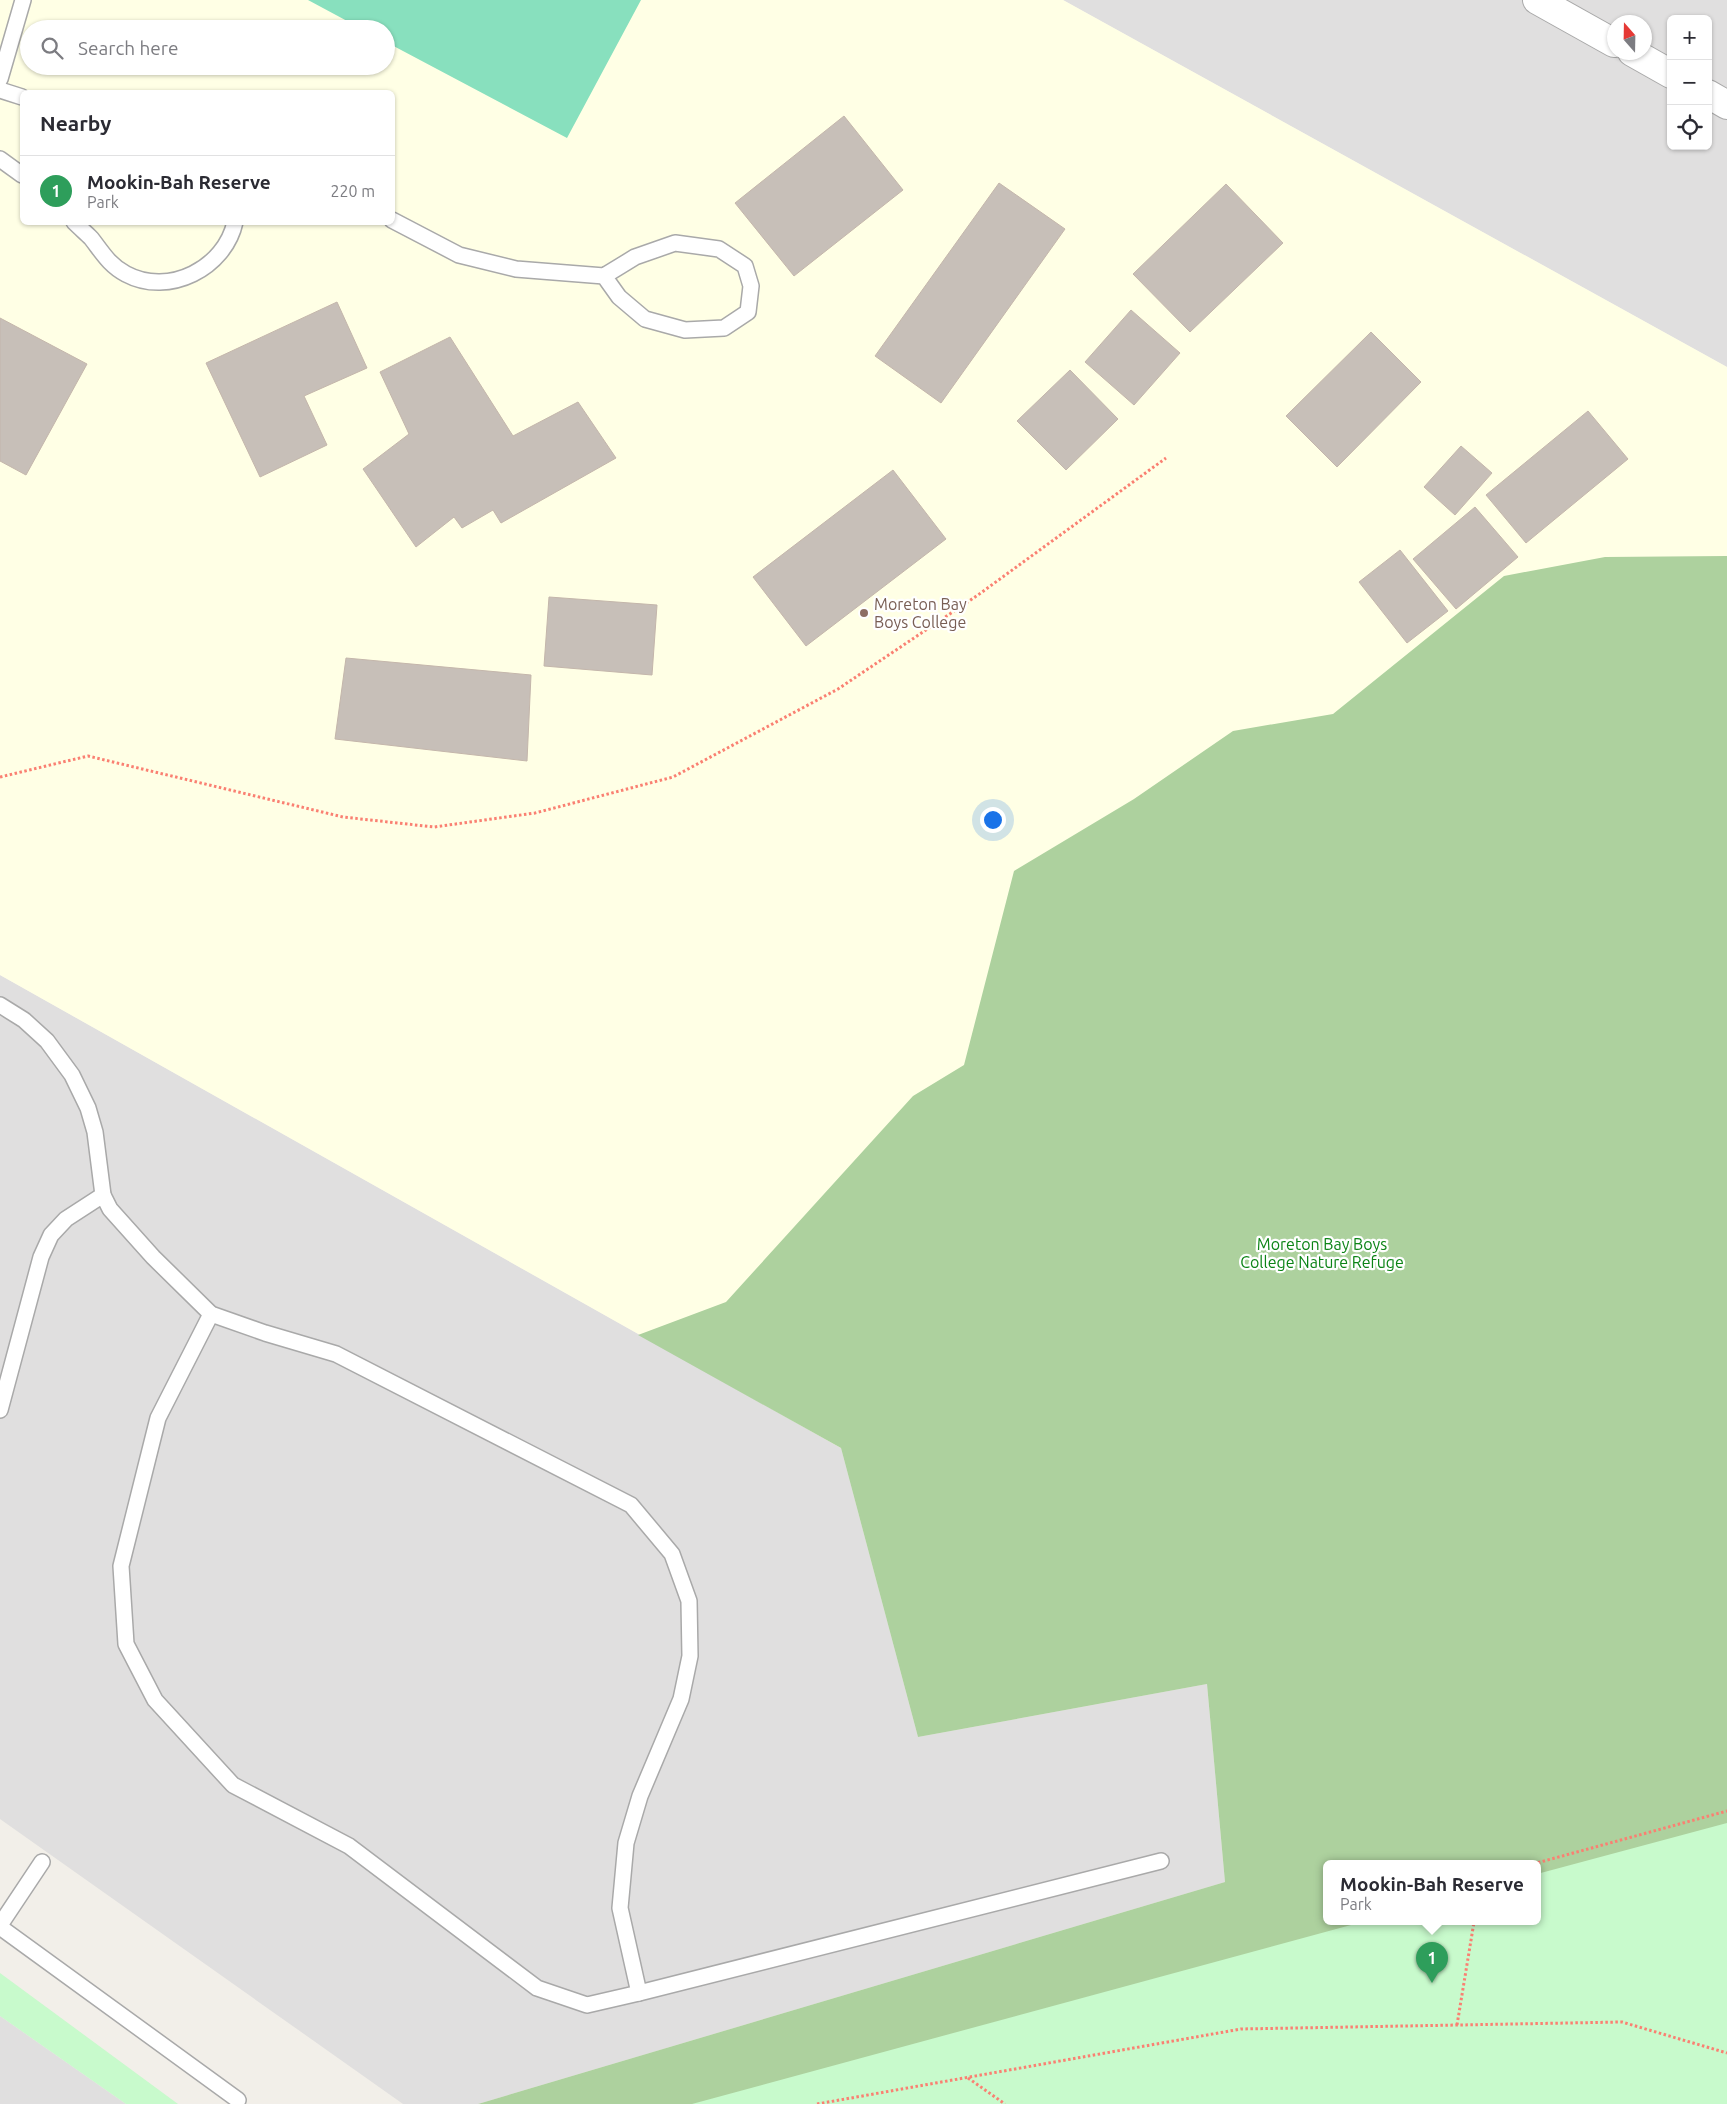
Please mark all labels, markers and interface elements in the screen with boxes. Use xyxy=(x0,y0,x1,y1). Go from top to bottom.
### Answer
north arrow xyxy=(1607,15,1652,60)
map controls xyxy=(1667,15,1712,150)
button: + xyxy=(1667,15,1712,60)
search box xyxy=(20,20,395,75)
icon: search xyxy=(38,34,66,62)
text: Search here xyxy=(78,37,178,59)
button: − xyxy=(1667,60,1712,105)
button: locate xyxy=(1667,105,1712,150)
text: Nearby xyxy=(40,111,111,135)
text: Mookin-Bah Reserve xyxy=(87,171,271,193)
text: 1 xyxy=(51,182,61,200)
text: 220 m xyxy=(330,182,375,200)
text: Park xyxy=(87,193,119,211)
place label: Moreton Bay Boys College xyxy=(874,595,967,631)
marker: Moreton Bay Boys College xyxy=(858,607,870,619)
your location xyxy=(980,807,1006,833)
park label: Moreton Bay Boys College Nature Refuge xyxy=(1240,1235,1404,1271)
popup xyxy=(1323,1860,1541,1925)
text: Mookin-Bah Reserve xyxy=(1340,1873,1524,1895)
text: Park xyxy=(1340,1895,1372,1913)
pin: 1 xyxy=(1416,1942,1448,1983)

